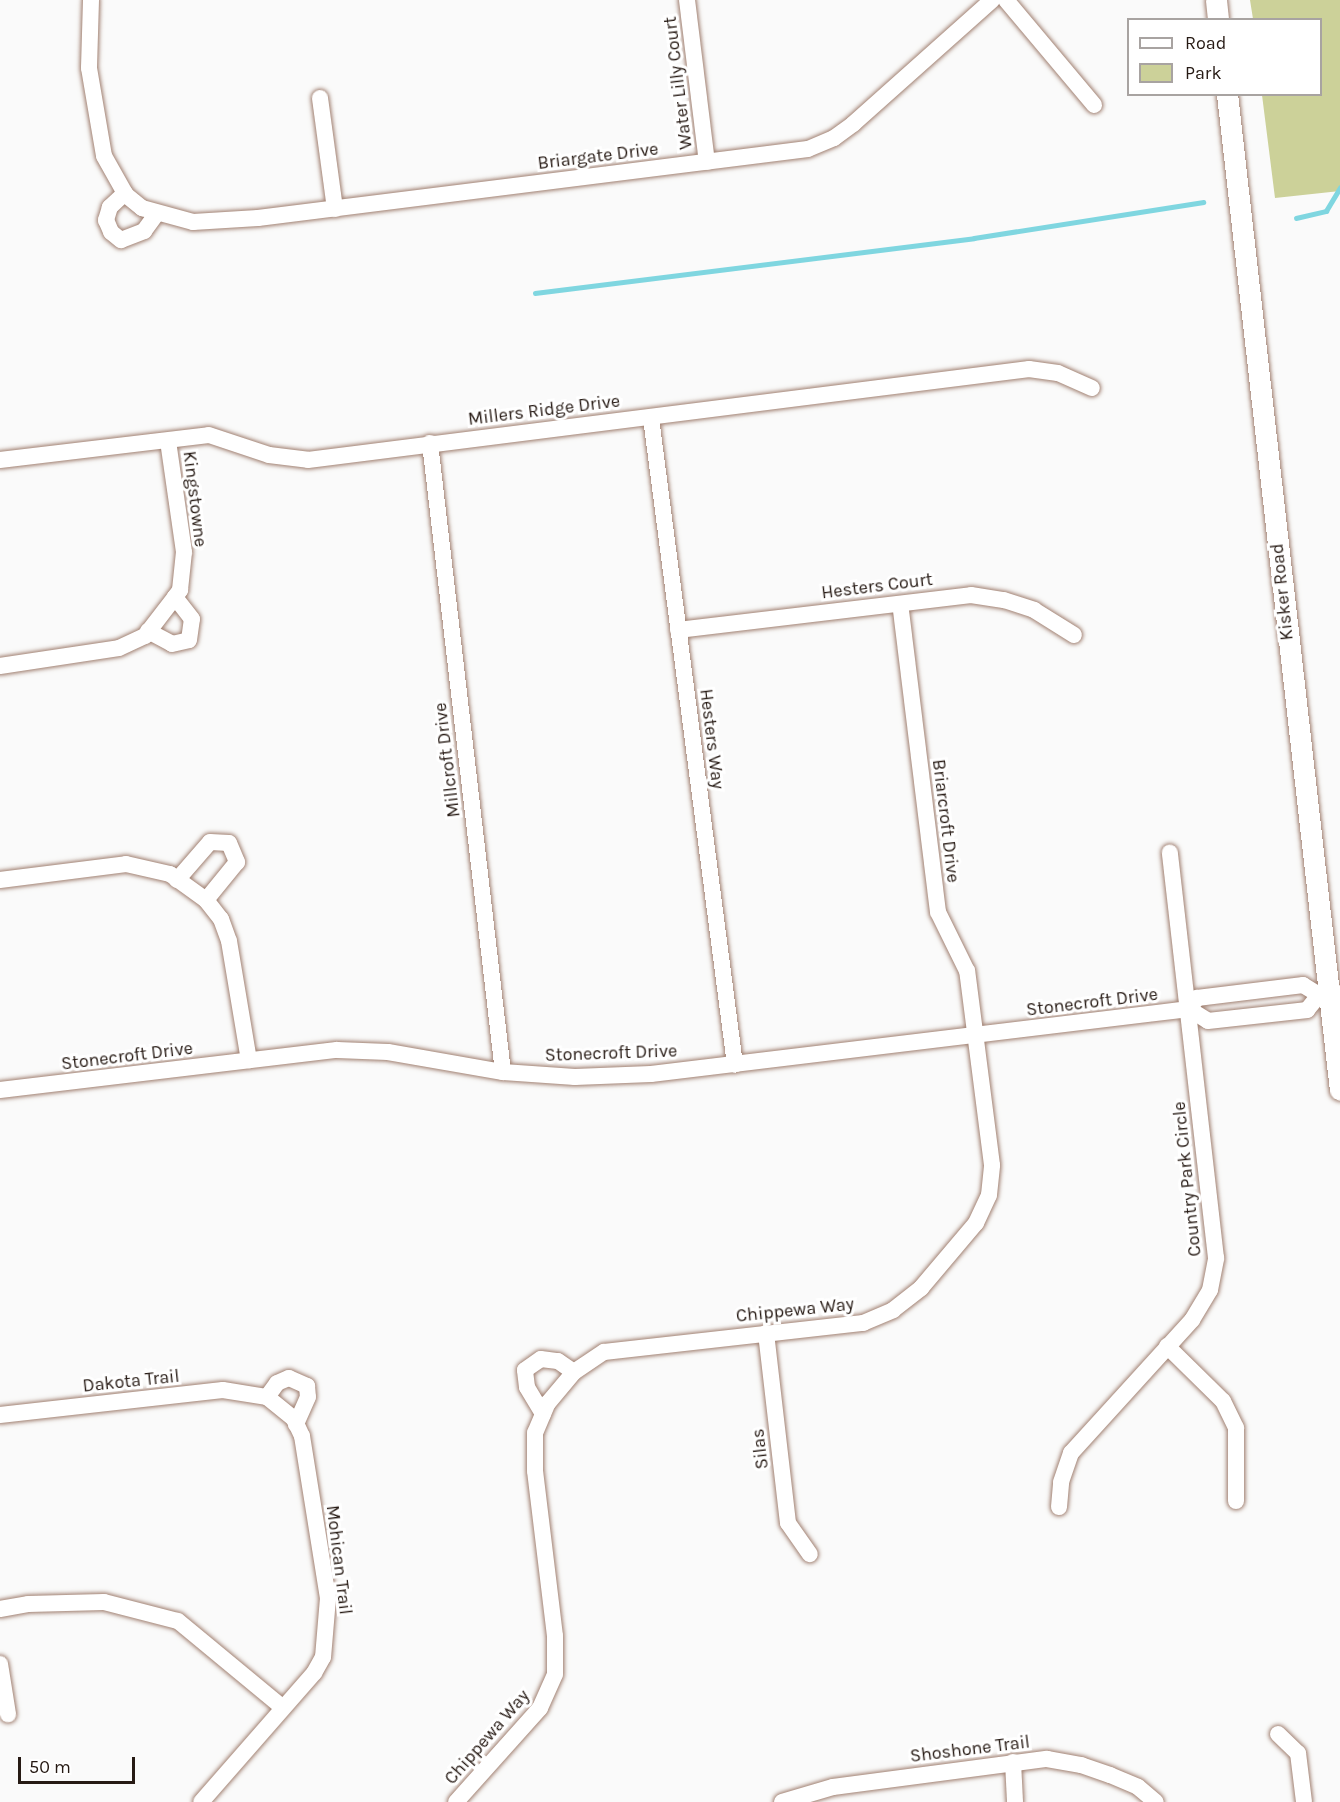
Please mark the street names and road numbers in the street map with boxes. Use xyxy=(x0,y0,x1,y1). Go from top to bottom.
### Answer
street label: Water Lilly Court xyxy=(659,15,697,151)
street label: Briargate Drive xyxy=(536,138,660,174)
street label: Millers Ridge Drive xyxy=(467,390,621,430)
street label: Kingstowne xyxy=(178,450,212,548)
street label: Kisker Road xyxy=(1266,542,1298,642)
street label: Hesters Court xyxy=(820,568,934,604)
street label: Hesters Way xyxy=(695,688,729,790)
street label: Millcroft Drive xyxy=(429,701,465,819)
street label: Briarcroft Drive xyxy=(928,758,964,884)
street label: Stonecroft Drive xyxy=(1025,983,1159,1021)
street label: Stonecroft Drive xyxy=(60,1037,194,1075)
street label: Stonecroft Drive xyxy=(544,1040,678,1066)
street label: Country Park Circle xyxy=(1168,1100,1206,1258)
street label: Chippewa Way xyxy=(735,1293,855,1327)
street label: Dakota Trail xyxy=(82,1365,180,1397)
street label: Silas xyxy=(747,1428,773,1470)
street label: Mohican Trail xyxy=(322,1504,356,1616)
street label: Chippewa Way xyxy=(440,1685,534,1789)
street label: Shoshone Trail xyxy=(909,1731,1031,1767)

